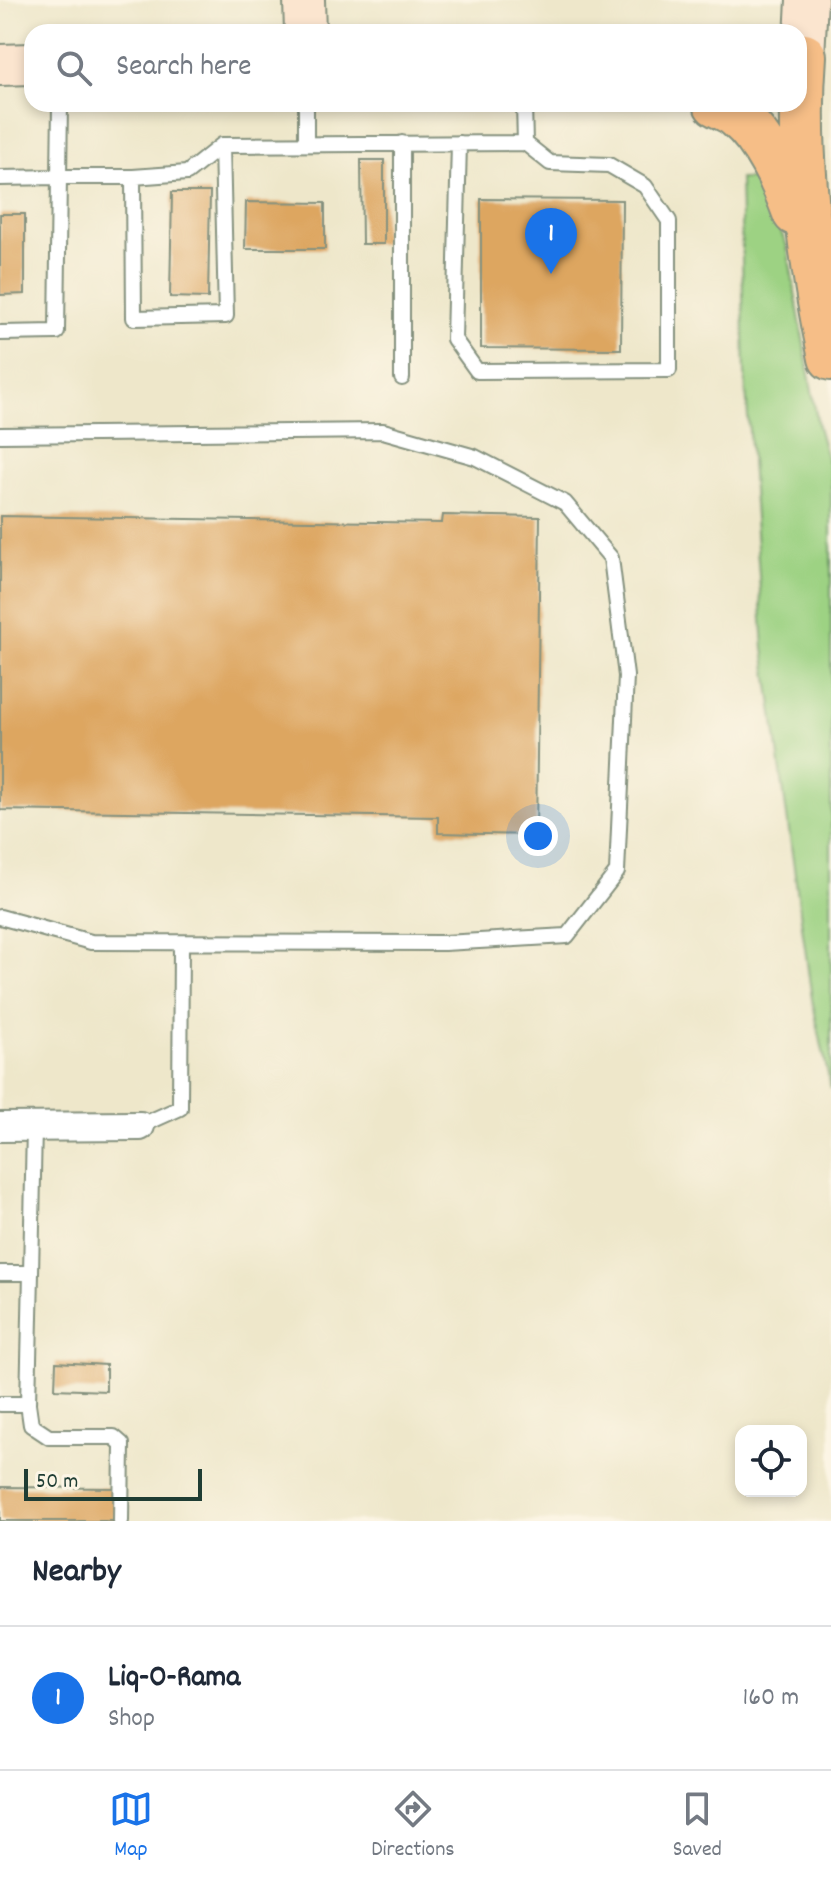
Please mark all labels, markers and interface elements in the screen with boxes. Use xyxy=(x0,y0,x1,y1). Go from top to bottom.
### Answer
search box xyxy=(24,24,807,112)
icon: search xyxy=(52,46,96,90)
text: Search here xyxy=(116,47,252,90)
pin: 1 xyxy=(525,208,577,274)
your location xyxy=(518,816,558,856)
map controls xyxy=(735,1425,807,1497)
button: locate xyxy=(735,1425,807,1497)
scale bar xyxy=(24,1465,202,1501)
text: 50 m xyxy=(36,1467,78,1498)
text: Nearby xyxy=(32,1549,121,1598)
text: Liq-O-Rama xyxy=(108,1658,240,1701)
text: 1 xyxy=(55,1680,61,1717)
text: 160 m xyxy=(743,1680,799,1717)
text: Shop xyxy=(108,1701,155,1738)
tab: Map xyxy=(109,1787,153,1866)
tab: Directions xyxy=(371,1787,455,1866)
tab: Saved xyxy=(673,1787,722,1866)

